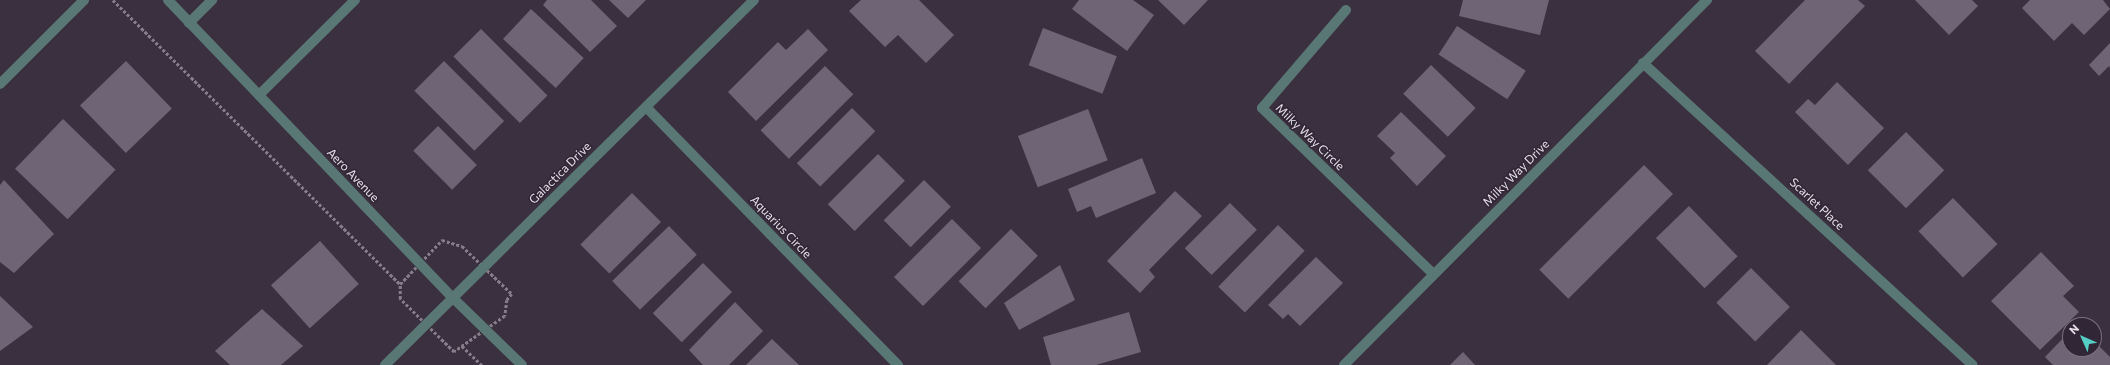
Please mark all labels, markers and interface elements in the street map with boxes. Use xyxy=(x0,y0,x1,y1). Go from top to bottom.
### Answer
street label: Milky Way Circle xyxy=(1273,101,1347,173)
street label: Milky Way Drive xyxy=(1480,137,1552,209)
street label: Galactica Drive xyxy=(526,139,594,207)
street label: Aero Avenue xyxy=(324,145,382,205)
street label: Scarlet Place xyxy=(1787,175,1847,233)
street label: Aquarius Circle xyxy=(747,193,815,261)
north arrow xyxy=(2062,317,2102,357)
text: N xyxy=(2066,321,2081,336)

